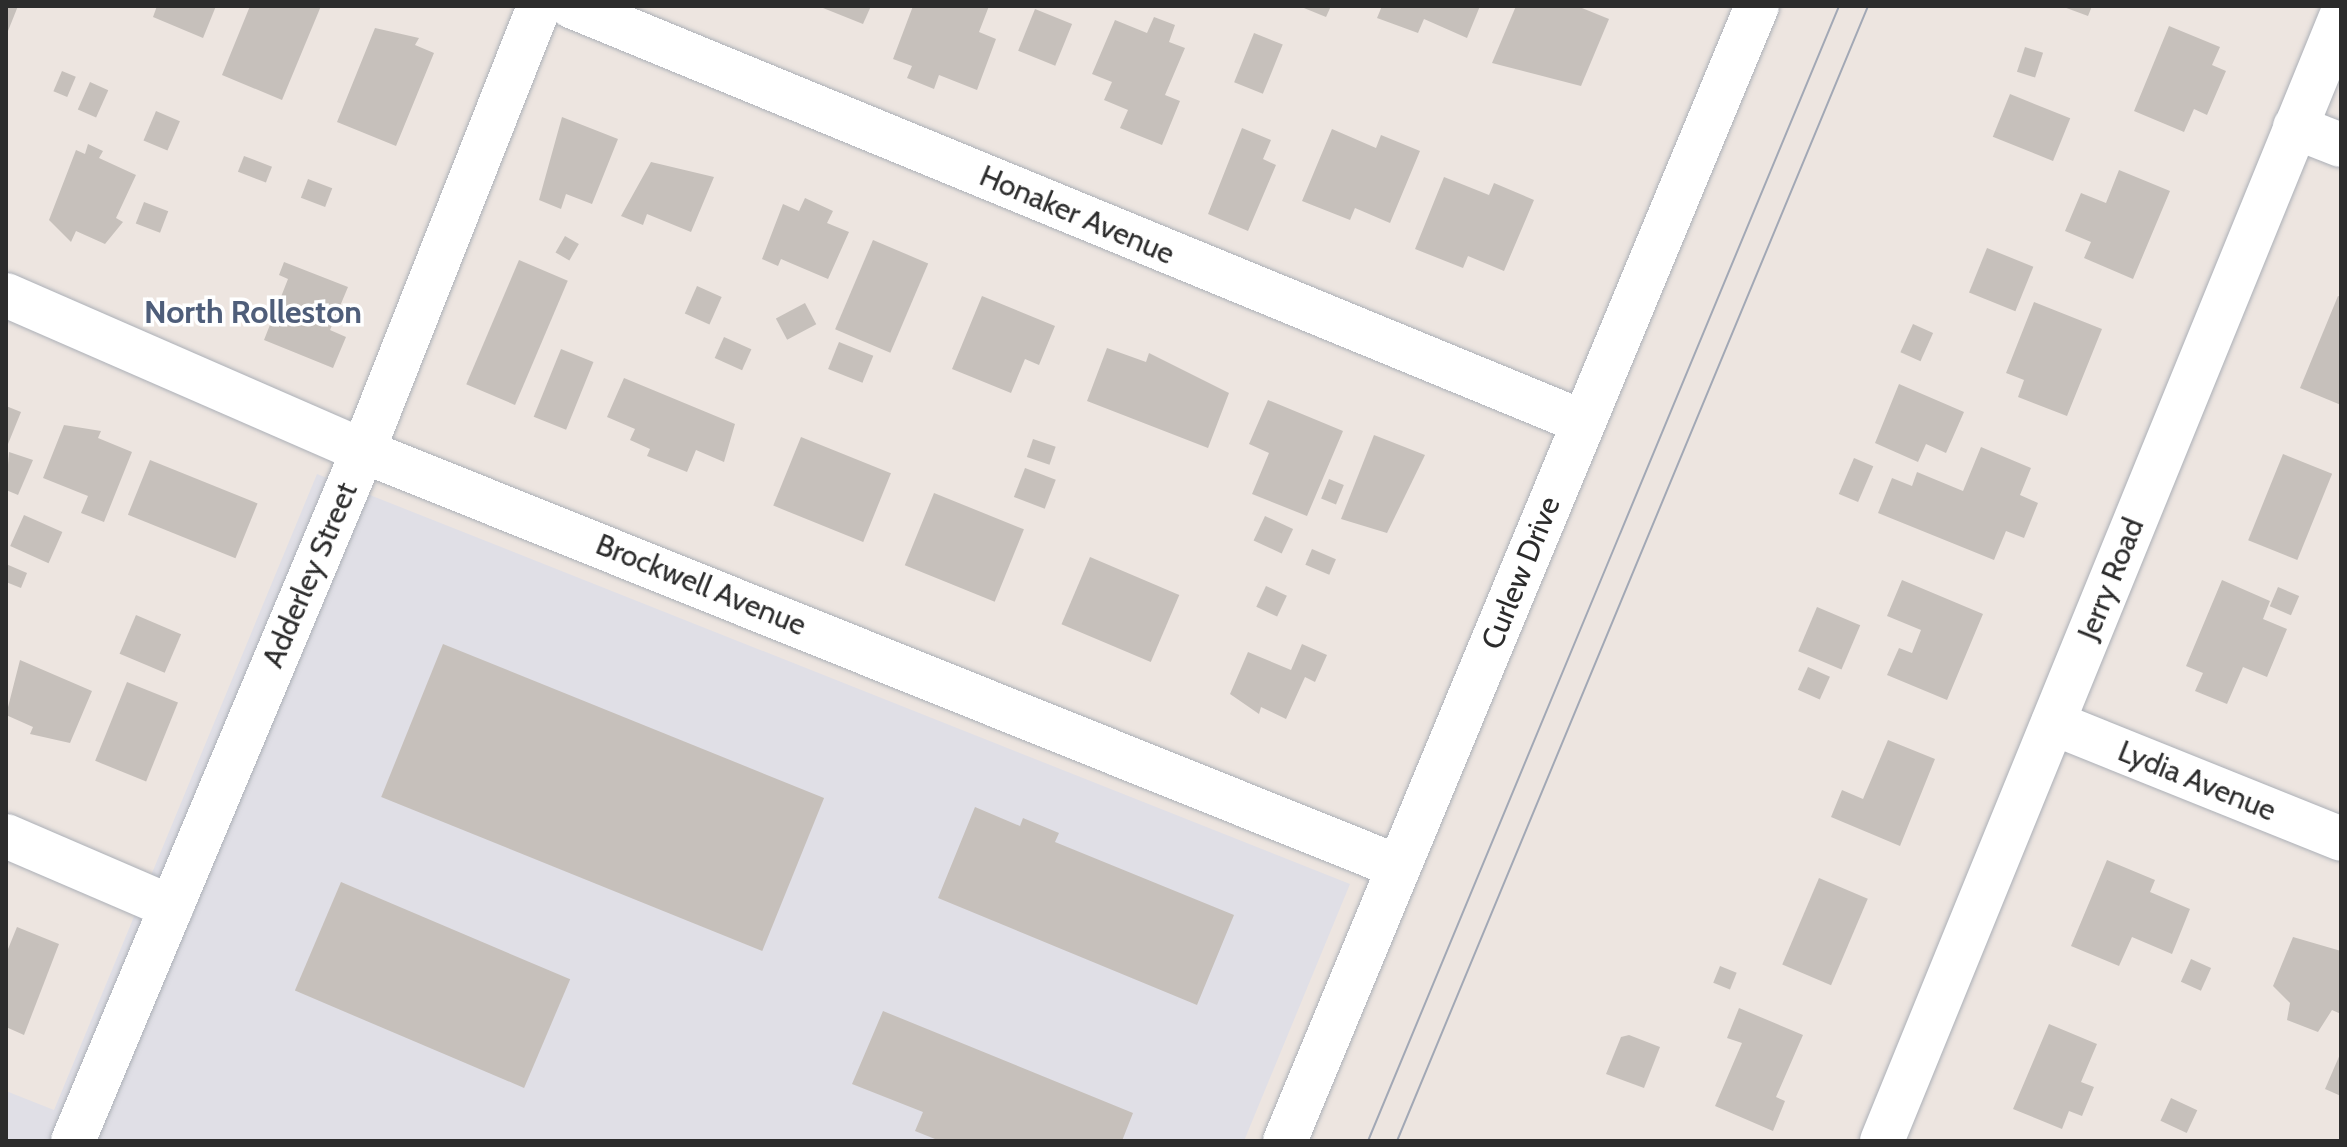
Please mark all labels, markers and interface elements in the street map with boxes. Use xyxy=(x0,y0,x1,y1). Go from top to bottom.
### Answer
street label: Honaker Avenue xyxy=(974,158,1180,272)
district label: North Rolleston xyxy=(144,293,362,331)
street label: Adderley Street xyxy=(255,477,365,673)
street label: Curlew Drive xyxy=(1474,491,1568,655)
street label: Jerry Road xyxy=(2070,513,2152,645)
street label: Brockwell Avenue xyxy=(591,526,811,644)
street label: Lydia Avenue xyxy=(2113,733,2281,829)

